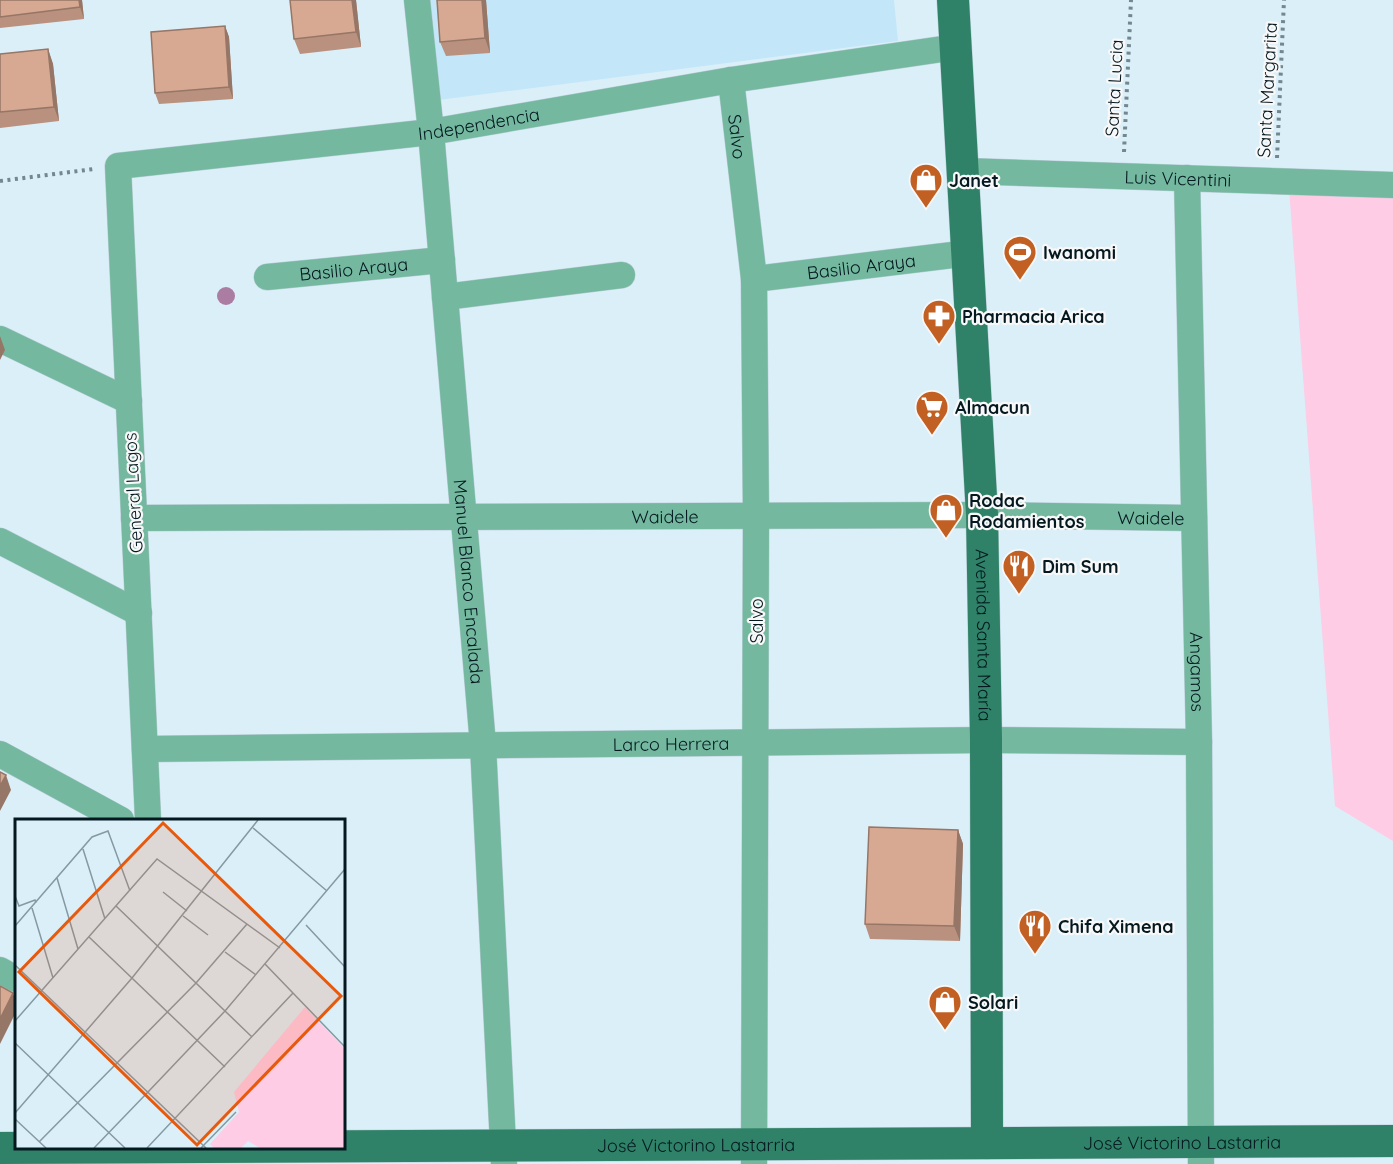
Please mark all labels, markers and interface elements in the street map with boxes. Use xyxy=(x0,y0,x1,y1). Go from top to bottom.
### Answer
street label: Santa Margarita xyxy=(1252,22,1282,158)
street label: Santa Lucia xyxy=(1100,39,1128,137)
street label: Independencia xyxy=(417,102,541,145)
street label: Salvo xyxy=(724,113,752,160)
shop icon: Janet xyxy=(908,162,944,209)
street label: Luis Vicentini xyxy=(1124,165,1232,191)
place label: Janet xyxy=(949,169,999,192)
sports icon: Iwanomi xyxy=(1002,234,1038,281)
place label: Iwanomi xyxy=(1043,241,1116,264)
street label: Basilio Araya xyxy=(806,248,917,284)
street label: Basilio Araya xyxy=(298,252,409,285)
pharmacy icon: Pharmacia Arica xyxy=(921,298,957,345)
place label: Pharmacia Arica xyxy=(962,305,1105,328)
supermarket icon: Almacun xyxy=(914,389,950,436)
place label: Almacun xyxy=(955,396,1030,419)
street label: General Lagos xyxy=(118,432,148,554)
street label: Manuel Blanco Encalada xyxy=(449,478,489,685)
place label: Rodac Rodamientos xyxy=(969,489,1085,533)
shop icon: Rodac Rodamientos xyxy=(928,492,964,539)
street label: Waidele xyxy=(631,505,699,528)
street label: Waidele xyxy=(1117,505,1185,529)
restaurant icon: Dim Sum xyxy=(1001,548,1037,595)
street label: Avenida Santa María xyxy=(971,549,997,722)
place label: Dim Sum xyxy=(1042,555,1119,578)
street label: Salvo xyxy=(745,598,768,644)
street label: Angamos xyxy=(1185,632,1210,712)
street label: Larco Herrera xyxy=(613,731,729,755)
inset map xyxy=(15,819,345,1149)
restaurant icon: Chifa Ximena xyxy=(1017,908,1053,955)
place label: Chifa Ximena xyxy=(1058,915,1174,938)
shop icon: Solari xyxy=(927,984,963,1031)
place label: Solari xyxy=(968,991,1018,1014)
street label: José Victorino Lastarria xyxy=(1083,1130,1281,1154)
street label: José Victorino Lastarria xyxy=(597,1133,795,1157)

